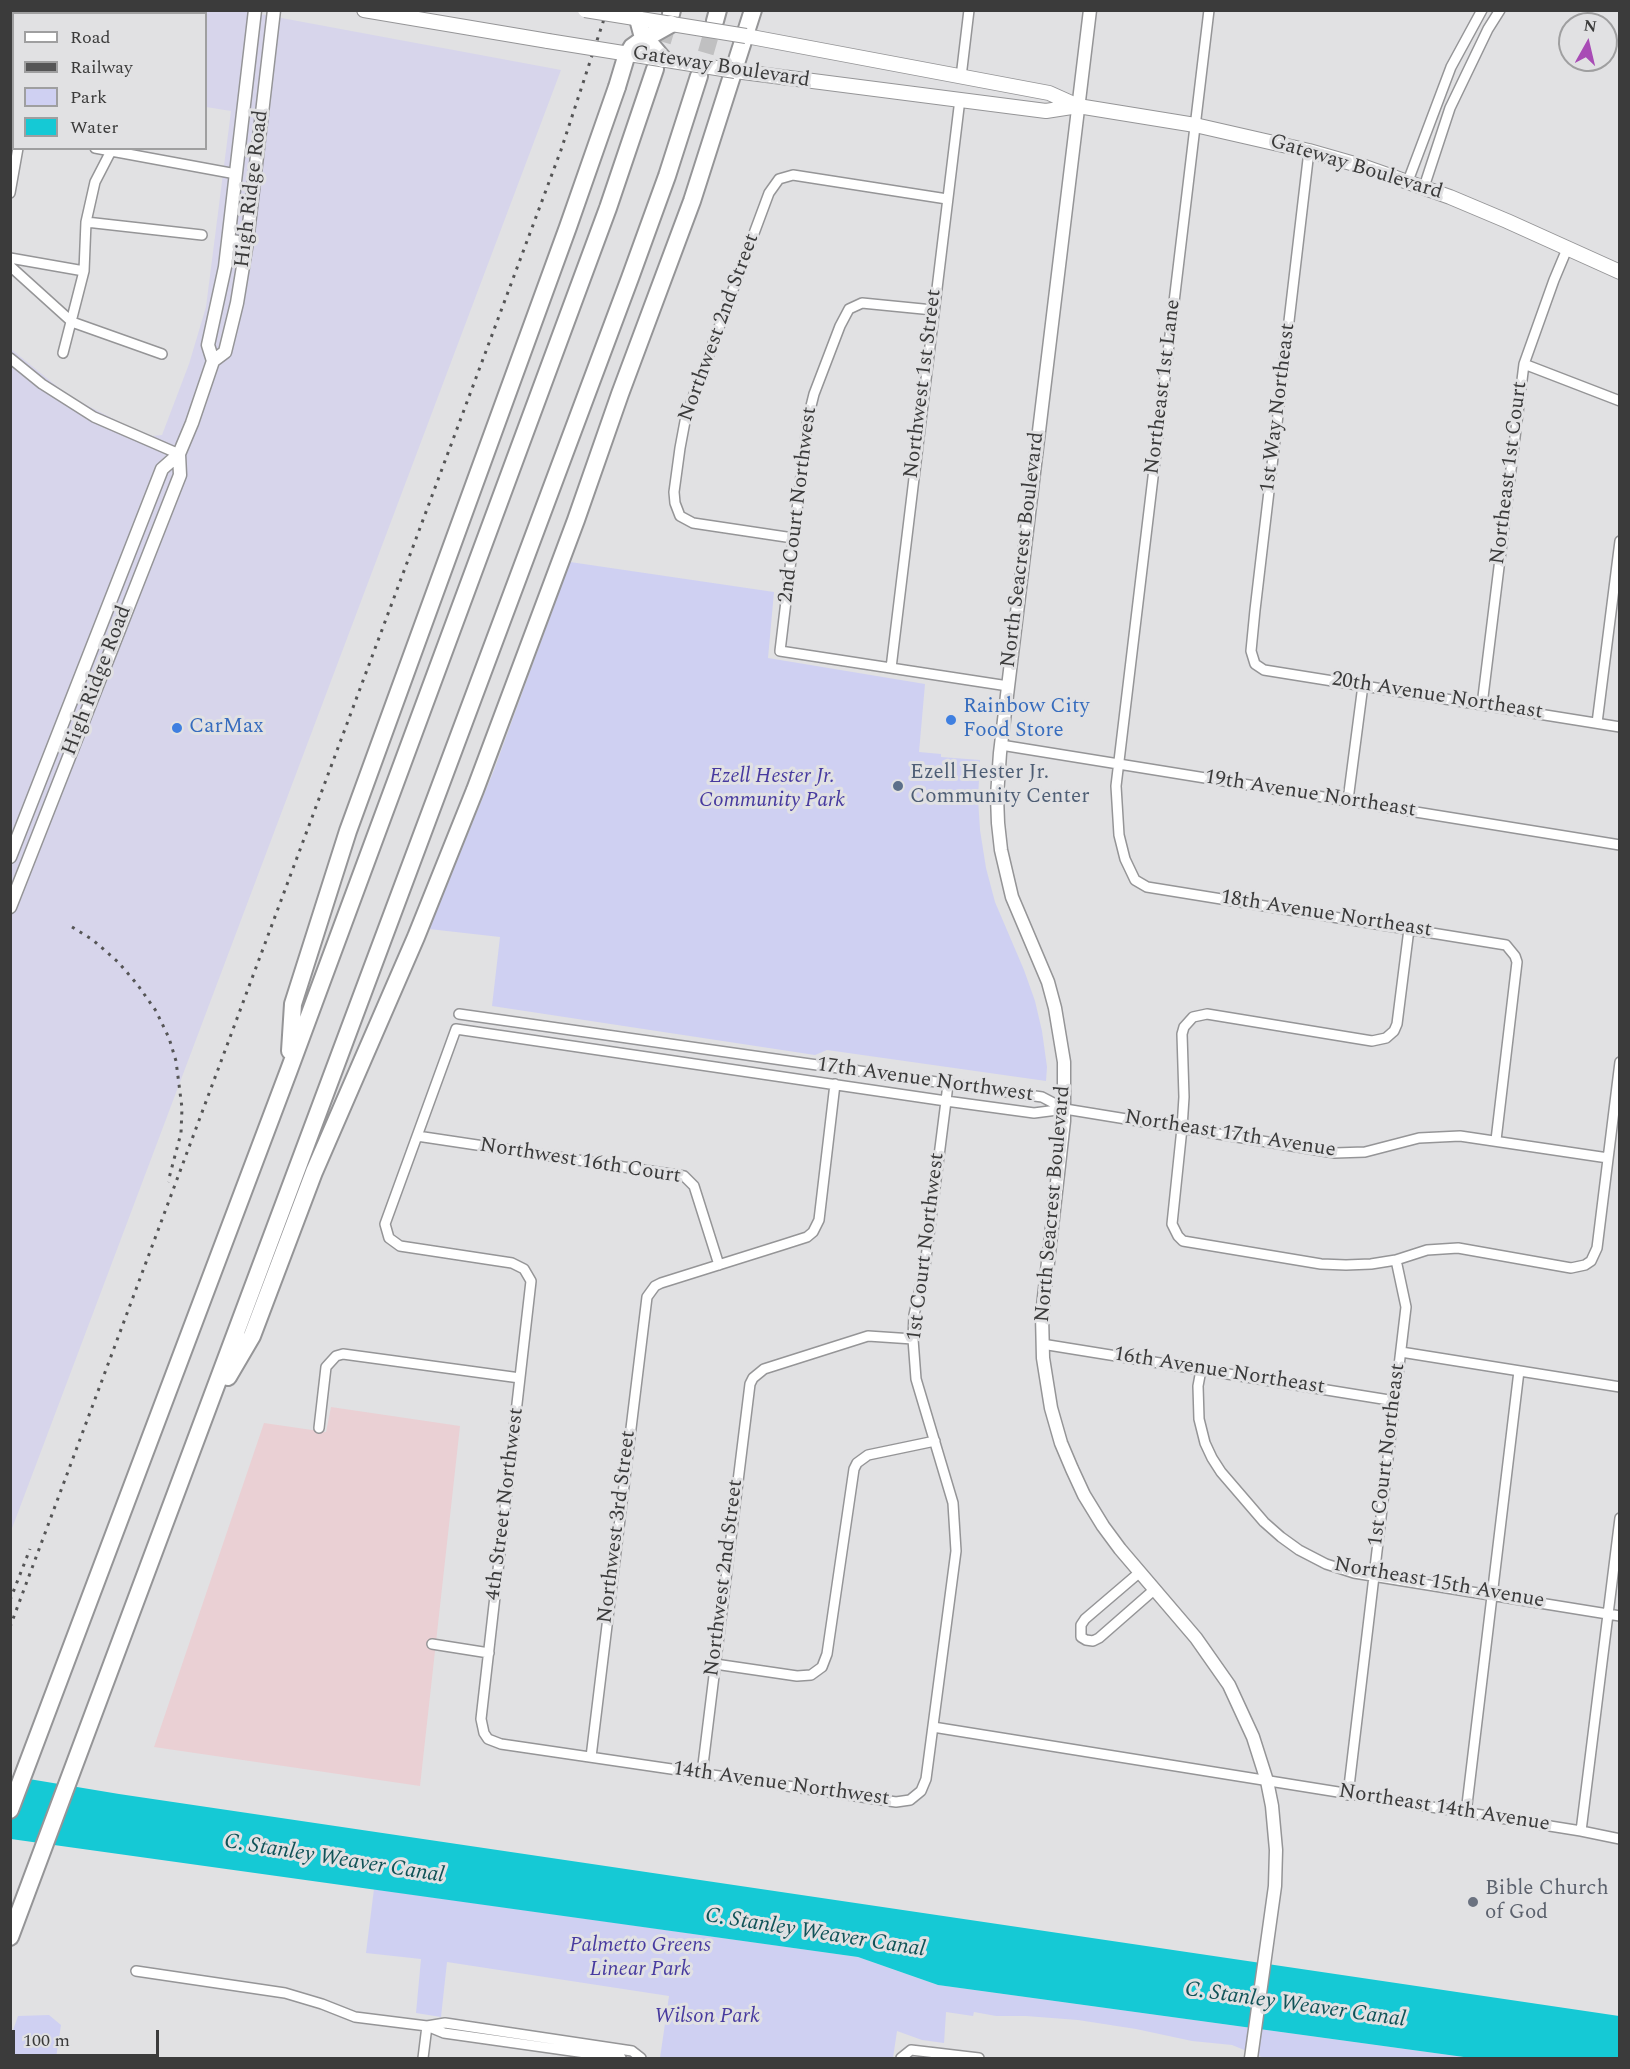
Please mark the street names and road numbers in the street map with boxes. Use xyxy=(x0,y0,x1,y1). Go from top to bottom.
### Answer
street label: Gateway Boulevard xyxy=(631,42,811,94)
street label: High Ridge Road xyxy=(231,109,275,269)
street label: Gateway Boulevard xyxy=(1267,130,1445,206)
street label: Northwest 2nd Street xyxy=(674,231,766,425)
street label: Northwest 1st Street xyxy=(900,288,948,480)
street label: Northeast 1st Lane xyxy=(1141,298,1187,476)
street label: 1st Way Northeast xyxy=(1256,322,1302,494)
street label: Northeast 1st Court xyxy=(1486,380,1534,566)
street label: 2nd Court Northwest xyxy=(774,406,824,604)
street label: North Seacrest Boulevard xyxy=(997,431,1051,669)
street label: High Ridge Road xyxy=(58,602,138,760)
street label: 20th Avenue Northeast xyxy=(1330,668,1544,726)
street label: 19th Avenue Northeast xyxy=(1203,766,1417,824)
street label: 18th Avenue Northeast xyxy=(1219,886,1433,944)
street label: 17th Avenue Northwest xyxy=(815,1053,1035,1109)
street label: North Seacrest Boulevard xyxy=(1031,1085,1077,1323)
street label: Northeast 17th Avenue xyxy=(1123,1106,1337,1164)
street label: Northwest 16th Court xyxy=(478,1134,682,1190)
street label: 1st Court Northwest xyxy=(903,1151,951,1343)
street label: 16th Avenue Northeast xyxy=(1112,1343,1326,1401)
street label: 1st Court Northeast xyxy=(1364,1362,1412,1548)
street label: 4th Street Northwest xyxy=(482,1406,530,1602)
street label: Northwest 3rd Street xyxy=(594,1429,642,1625)
street label: Northwest 2nd Street xyxy=(700,1478,750,1678)
street label: Northeast 15th Avenue xyxy=(1332,1553,1546,1615)
street label: 14th Avenue Northwest xyxy=(671,1757,891,1813)
street label: Northeast 14th Avenue xyxy=(1337,1780,1551,1838)

